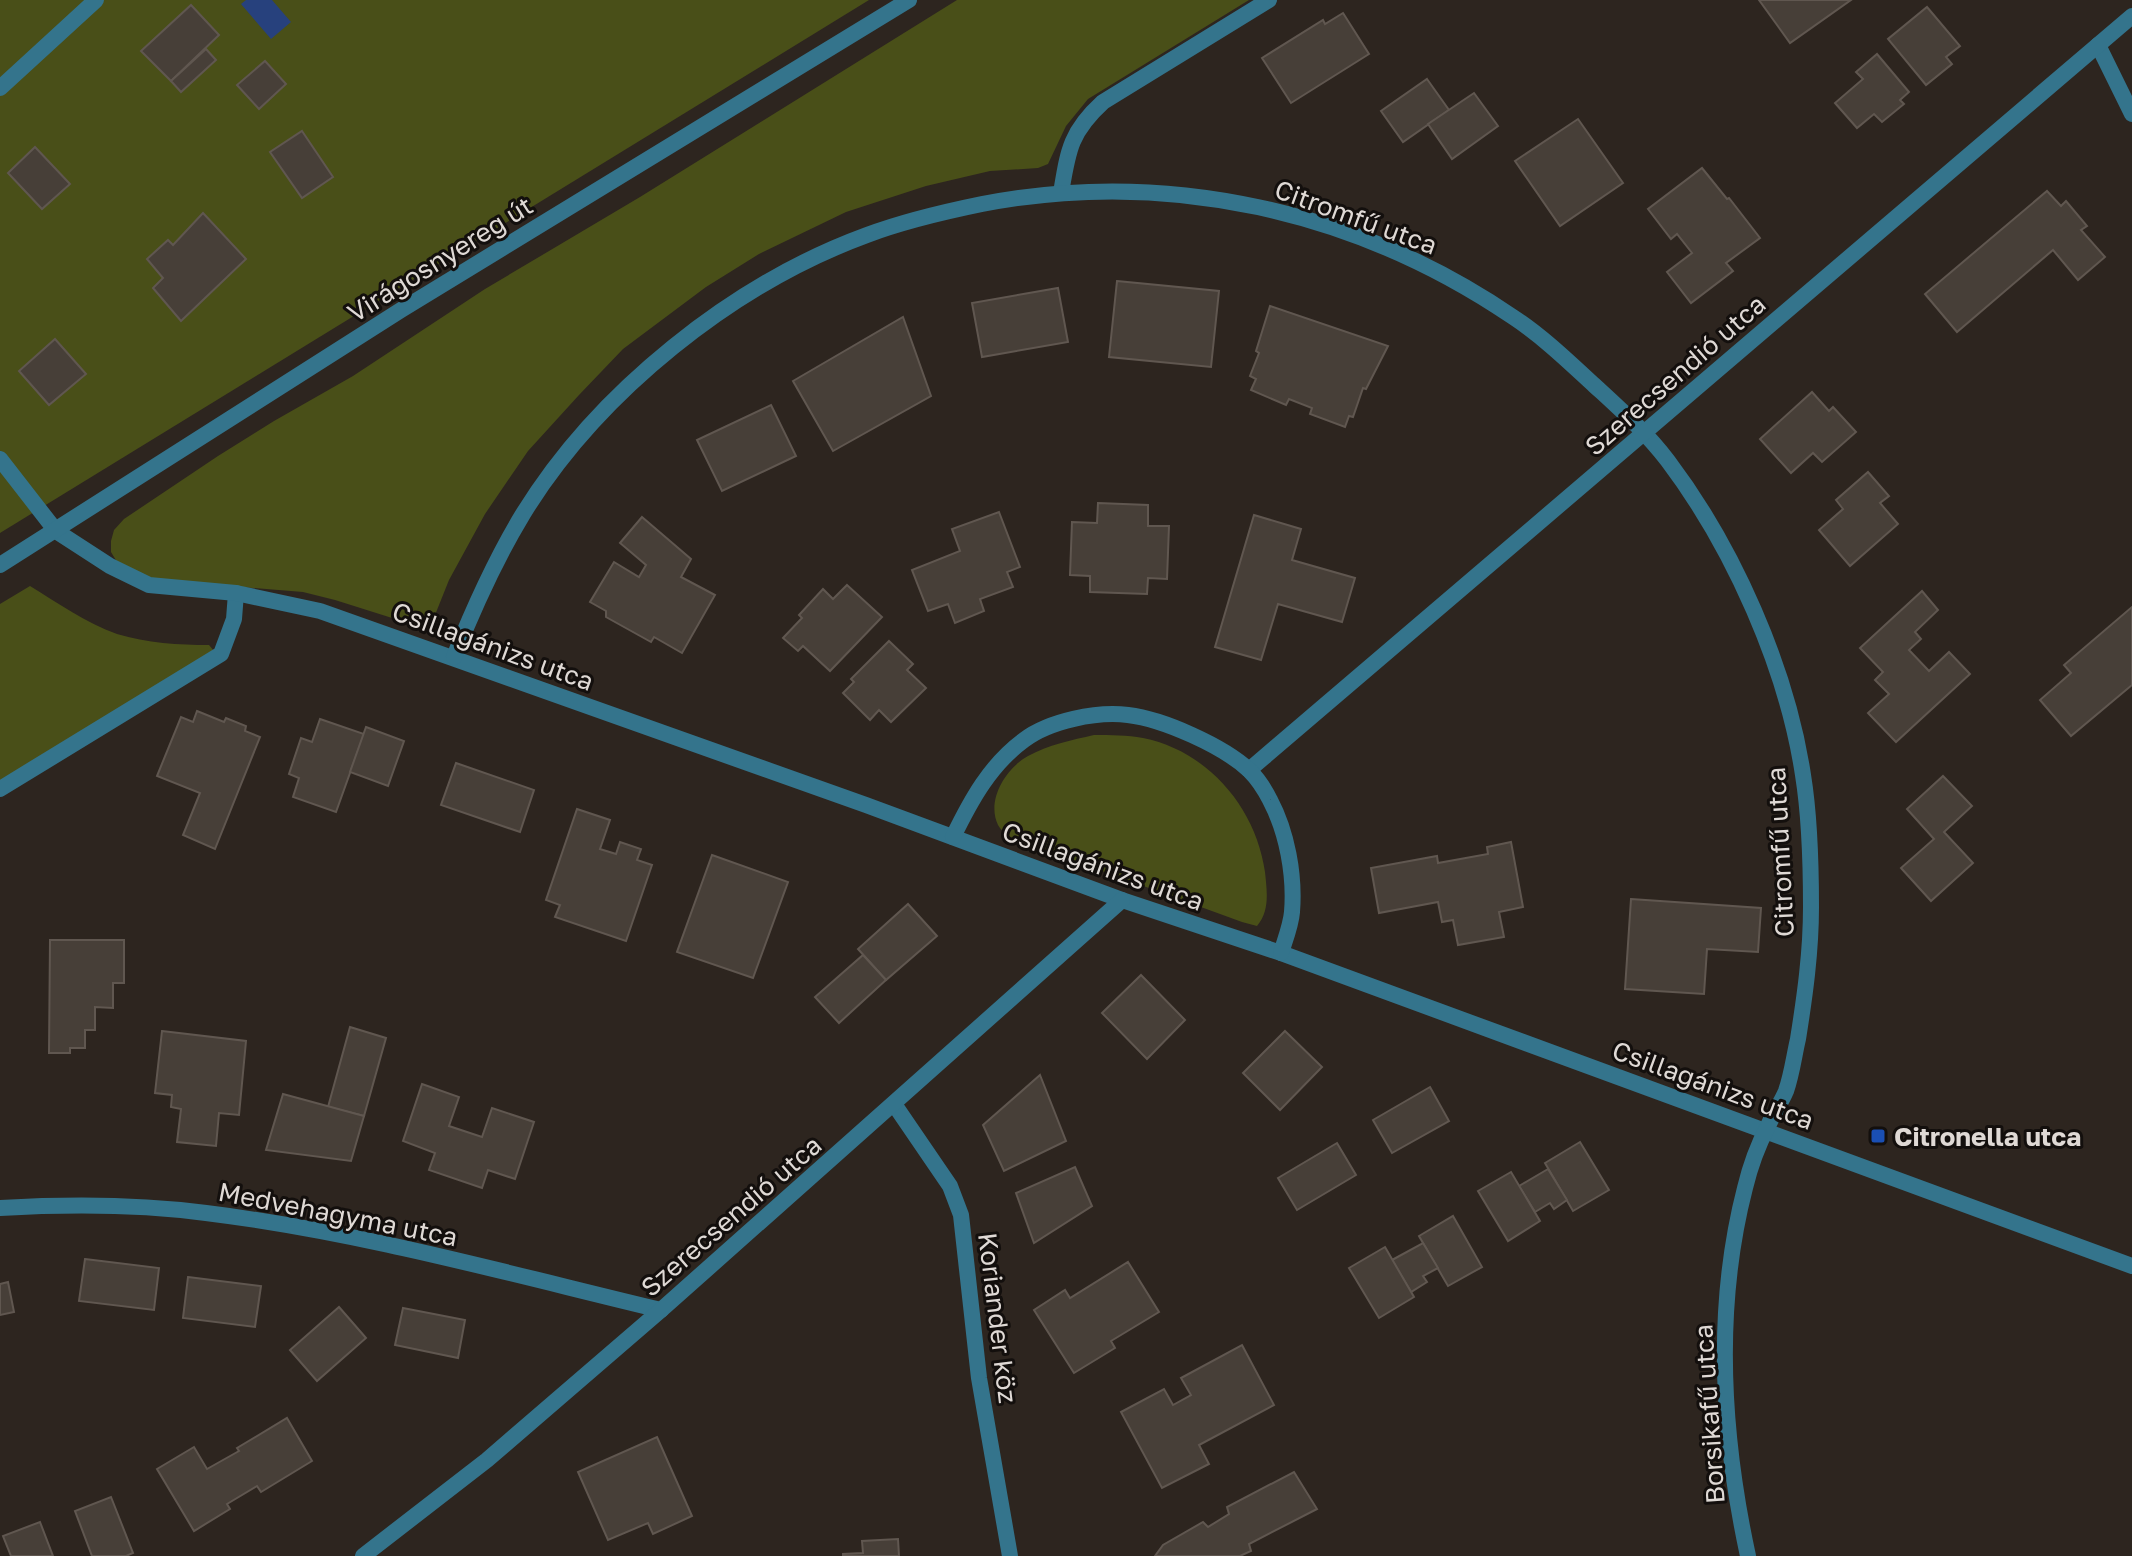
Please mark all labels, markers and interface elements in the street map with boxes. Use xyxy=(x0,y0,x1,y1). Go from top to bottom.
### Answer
street label: Citromfű utca xyxy=(1271,173,1441,261)
street label: Virágosnyereg út xyxy=(342,190,538,328)
street label: Szerecsendió utca xyxy=(1579,288,1771,462)
street label: Csillagánizs utca xyxy=(388,595,598,697)
street label: Citromfű utca xyxy=(1760,766,1800,938)
street label: Csillagánizs utca xyxy=(998,815,1208,917)
street label: Csillagánizs utca xyxy=(1608,1034,1818,1136)
place label: Citronella utca xyxy=(1894,1121,2081,1152)
marker: Citronella utca xyxy=(1869,1127,1887,1145)
street label: Szerecsendió utca xyxy=(635,1129,827,1303)
street label: Medvehagyma utca xyxy=(216,1176,460,1252)
street label: Koriander köz xyxy=(972,1231,1024,1405)
street label: Borsikafű utca xyxy=(1687,1323,1731,1505)

